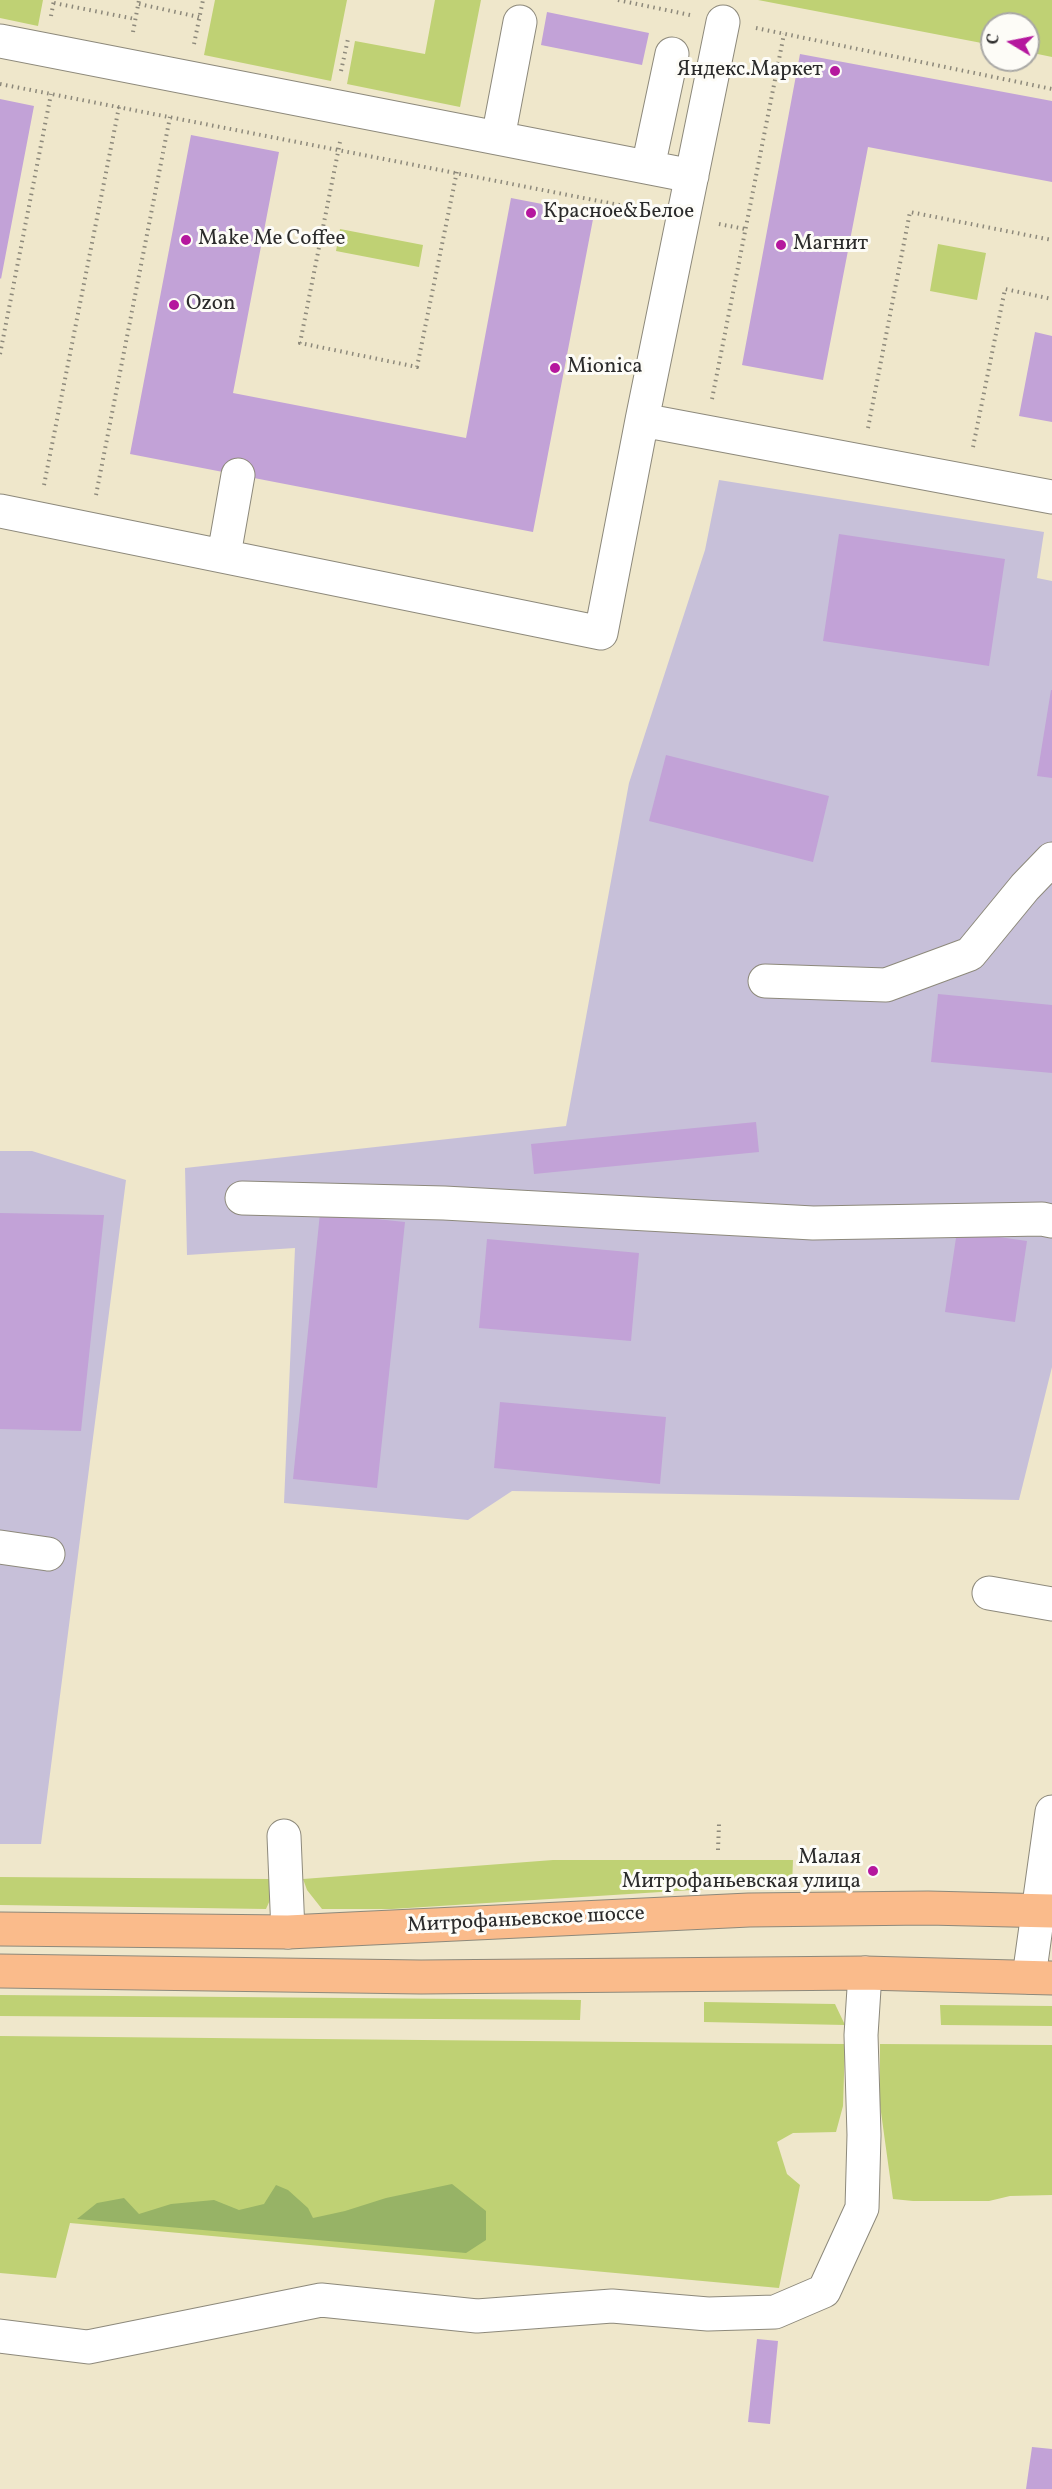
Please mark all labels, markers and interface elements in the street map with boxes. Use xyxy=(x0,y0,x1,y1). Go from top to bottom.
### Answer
north arrow xyxy=(980,12,1040,72)
text: С xyxy=(983,32,1006,46)
place label: Яндекс.Маркет xyxy=(677,58,823,84)
marker: Яндекс.Маркет xyxy=(828,64,842,78)
place label: Красное&Белое xyxy=(543,200,694,226)
marker: Красное&Белое xyxy=(524,206,538,220)
place label: Make Me Coffee xyxy=(198,227,345,253)
place label: Магнит xyxy=(793,232,868,258)
marker: Make Me Coffee xyxy=(179,233,193,247)
marker: Магнит xyxy=(774,238,788,252)
place label: Ozon xyxy=(186,292,236,318)
marker: Ozon xyxy=(167,298,181,312)
place label: Mionica xyxy=(567,355,643,381)
marker: Mionica xyxy=(548,361,562,375)
place label: Малая Митрофаньевская улица xyxy=(622,1846,861,1896)
marker: Малая Митрофаньевская улица xyxy=(866,1864,880,1878)
street label: Митрофаньевское шоссе xyxy=(407,1902,645,1940)

